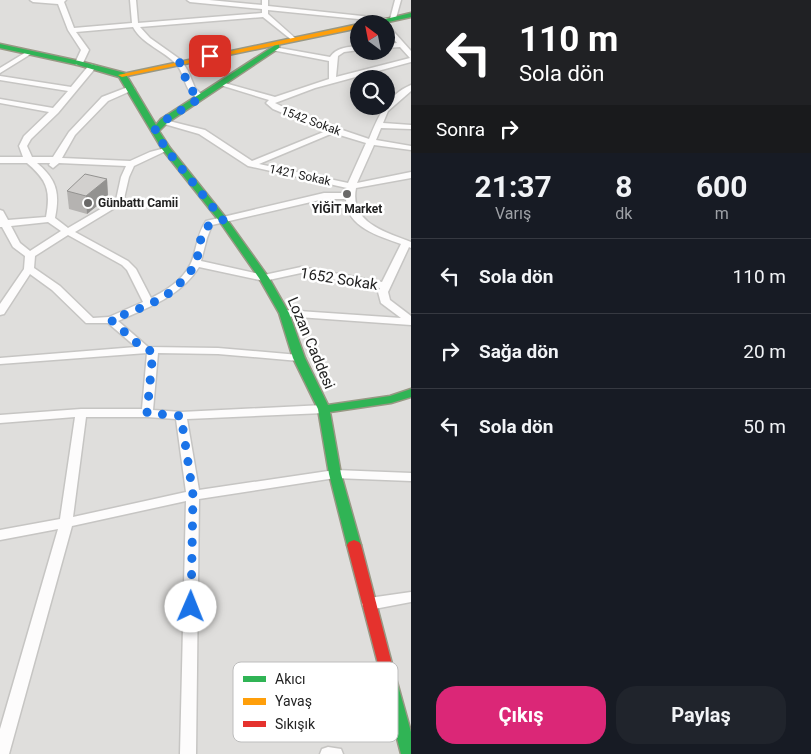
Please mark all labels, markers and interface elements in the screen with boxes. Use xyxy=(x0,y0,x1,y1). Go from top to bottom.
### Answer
north arrow xyxy=(350,15,395,60)
map controls xyxy=(350,15,395,115)
text: 110 m xyxy=(519,19,618,60)
icon: left xyxy=(436,20,501,85)
pin xyxy=(189,35,231,77)
icon: arrive xyxy=(196,42,224,70)
text: Sola dön xyxy=(519,61,605,86)
button: search xyxy=(350,70,395,115)
street label: 1542 Sokak xyxy=(279,104,344,139)
icon: right xyxy=(495,115,523,143)
text: Sonra xyxy=(436,118,485,141)
street label: 1421 Sokak xyxy=(268,162,333,189)
text: 21:37 xyxy=(474,169,552,204)
text: 8 xyxy=(615,169,632,204)
text: 600 xyxy=(696,169,748,204)
marker: YİĞİT Market xyxy=(341,188,353,200)
place label: Günbattı Camii xyxy=(98,196,178,210)
marker: Günbattı Camii xyxy=(82,197,94,209)
place label: YİĞİT Market xyxy=(312,201,382,216)
text: Varış xyxy=(495,204,531,223)
text: dk xyxy=(615,204,632,223)
text: m xyxy=(715,204,729,223)
icon: left xyxy=(436,262,464,290)
street label: 1652 Sokak xyxy=(299,264,379,294)
text: Sola dön xyxy=(479,265,553,288)
text: 110 m xyxy=(733,265,786,288)
street label: Lozan Caddesi xyxy=(284,294,338,392)
icon: right xyxy=(436,337,464,365)
text: Sağa dön xyxy=(479,340,559,363)
text: 20 m xyxy=(743,340,786,363)
icon: left xyxy=(436,412,464,440)
text: Sola dön xyxy=(479,415,553,438)
text: 50 m xyxy=(743,415,786,438)
position arrow xyxy=(164,580,216,632)
legend xyxy=(233,662,398,742)
text: Akıcı xyxy=(275,671,306,687)
button: Çıkış xyxy=(436,686,606,744)
button: Paylaş xyxy=(616,686,786,744)
text: Yavaş xyxy=(275,693,312,709)
text: Sıkışık xyxy=(275,716,316,732)

